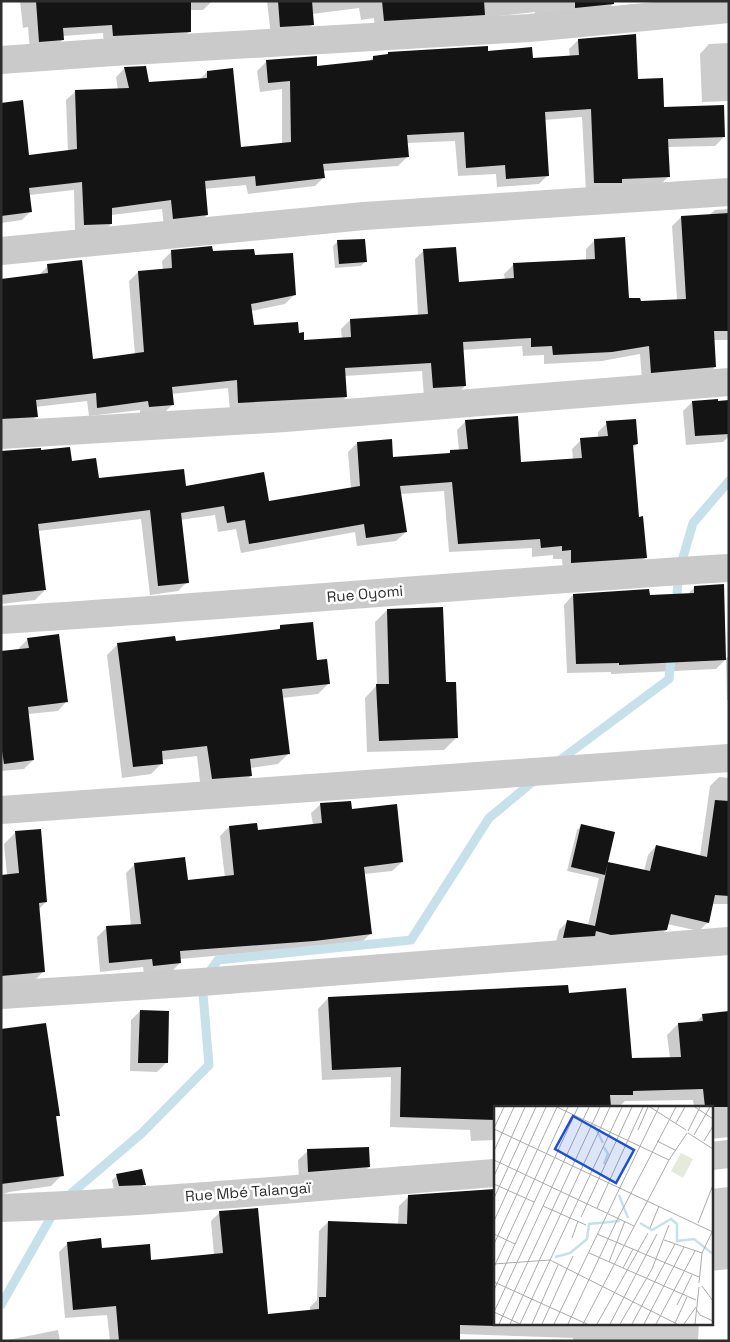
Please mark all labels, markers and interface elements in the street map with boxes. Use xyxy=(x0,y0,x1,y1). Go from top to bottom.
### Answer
street label: Rue Oyomi xyxy=(326,581,404,606)
inset map xyxy=(494,1106,712,1324)
street label: Rue Mbé Talangaï xyxy=(184,1178,313,1205)

